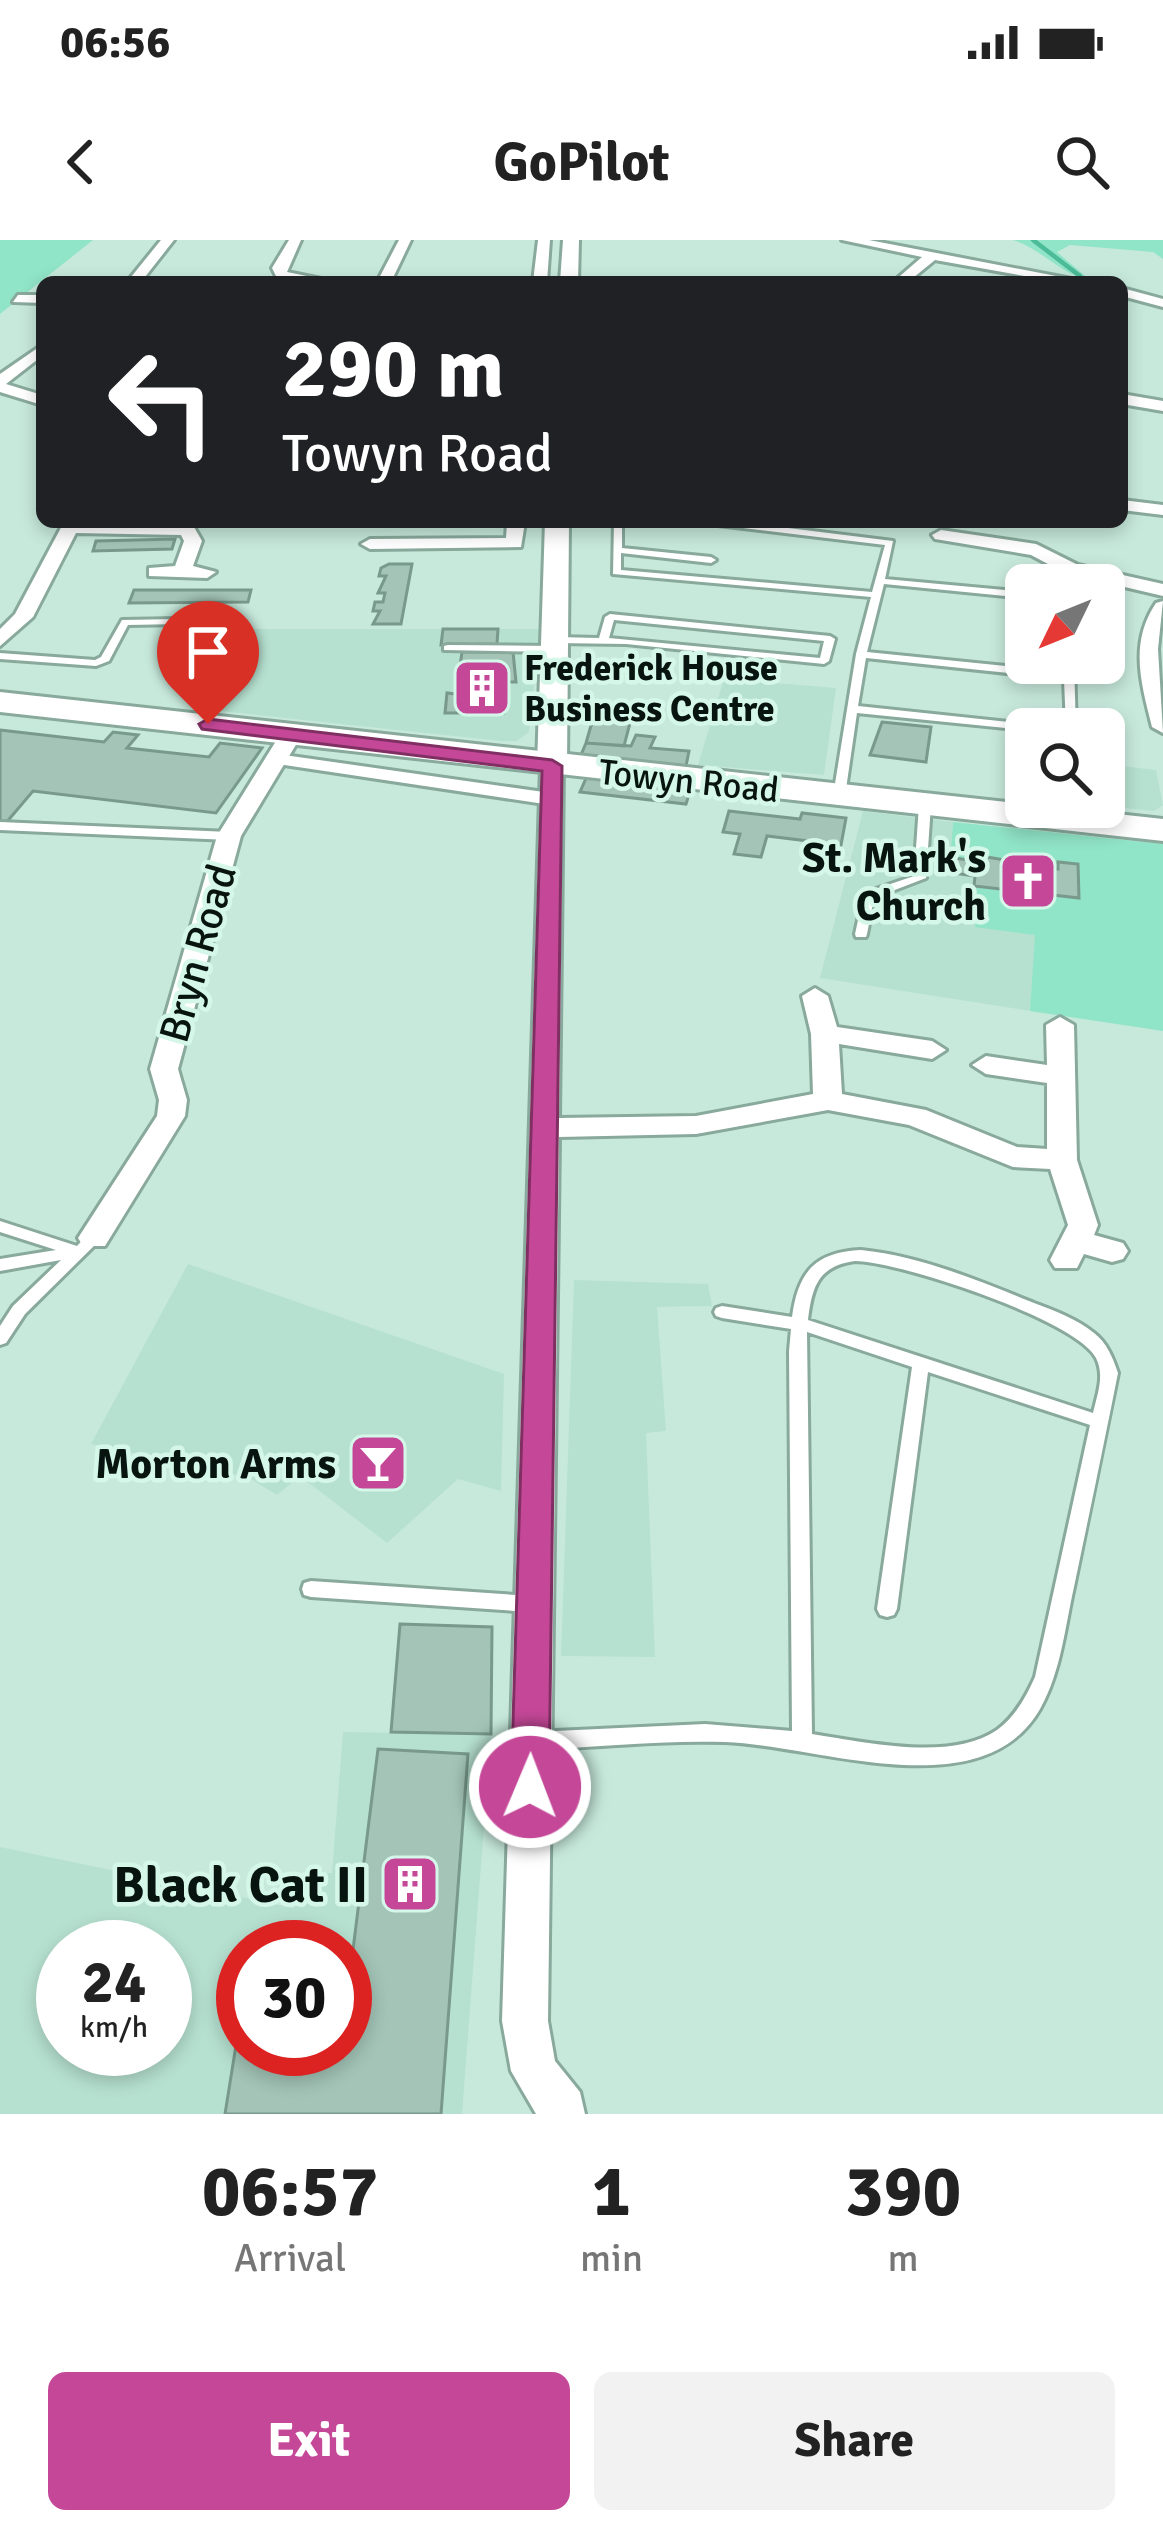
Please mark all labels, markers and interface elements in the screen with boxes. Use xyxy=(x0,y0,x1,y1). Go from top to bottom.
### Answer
text: 06:56 xyxy=(60,15,170,70)
icon: back xyxy=(48,129,114,195)
text: GoPilot xyxy=(493,129,670,196)
icon: search xyxy=(1049,129,1115,195)
text: 290 m xyxy=(282,317,504,421)
icon: left xyxy=(84,324,240,480)
text: Towyn Road xyxy=(282,420,553,487)
north arrow xyxy=(1005,564,1125,684)
map controls xyxy=(1005,564,1125,828)
pin xyxy=(157,601,259,724)
icon: arrive xyxy=(175,619,241,685)
place label: Frederick House Business Centre xyxy=(524,646,778,732)
building icon: Frederick House Business Centre xyxy=(451,657,513,719)
button: search xyxy=(1005,708,1125,828)
street label: Towyn Road xyxy=(597,750,781,813)
place label: St. Mark's Church xyxy=(802,833,986,932)
church icon: St. Mark's Church xyxy=(997,850,1059,912)
street label: Bryn Road xyxy=(149,858,248,1048)
bar icon: Morton Arms xyxy=(347,1432,409,1494)
place label: Morton Arms xyxy=(95,1439,336,1490)
position arrow xyxy=(467,1724,593,1850)
building icon: Black Cat II xyxy=(379,1853,441,1915)
place label: Black Cat II xyxy=(113,1854,368,1917)
speed limit sign: 30 xyxy=(216,1920,372,2076)
text: 24 xyxy=(82,1946,146,2020)
text: km/h xyxy=(80,2009,148,2046)
text: 06:57 xyxy=(202,2147,378,2236)
text: 1 xyxy=(592,2147,631,2236)
text: 390 xyxy=(845,2147,961,2236)
text: Arrival xyxy=(234,2234,346,2282)
text: min xyxy=(580,2234,643,2282)
text: m xyxy=(887,2234,919,2282)
button: Exit xyxy=(48,2372,570,2510)
button: Share xyxy=(594,2372,1115,2510)

